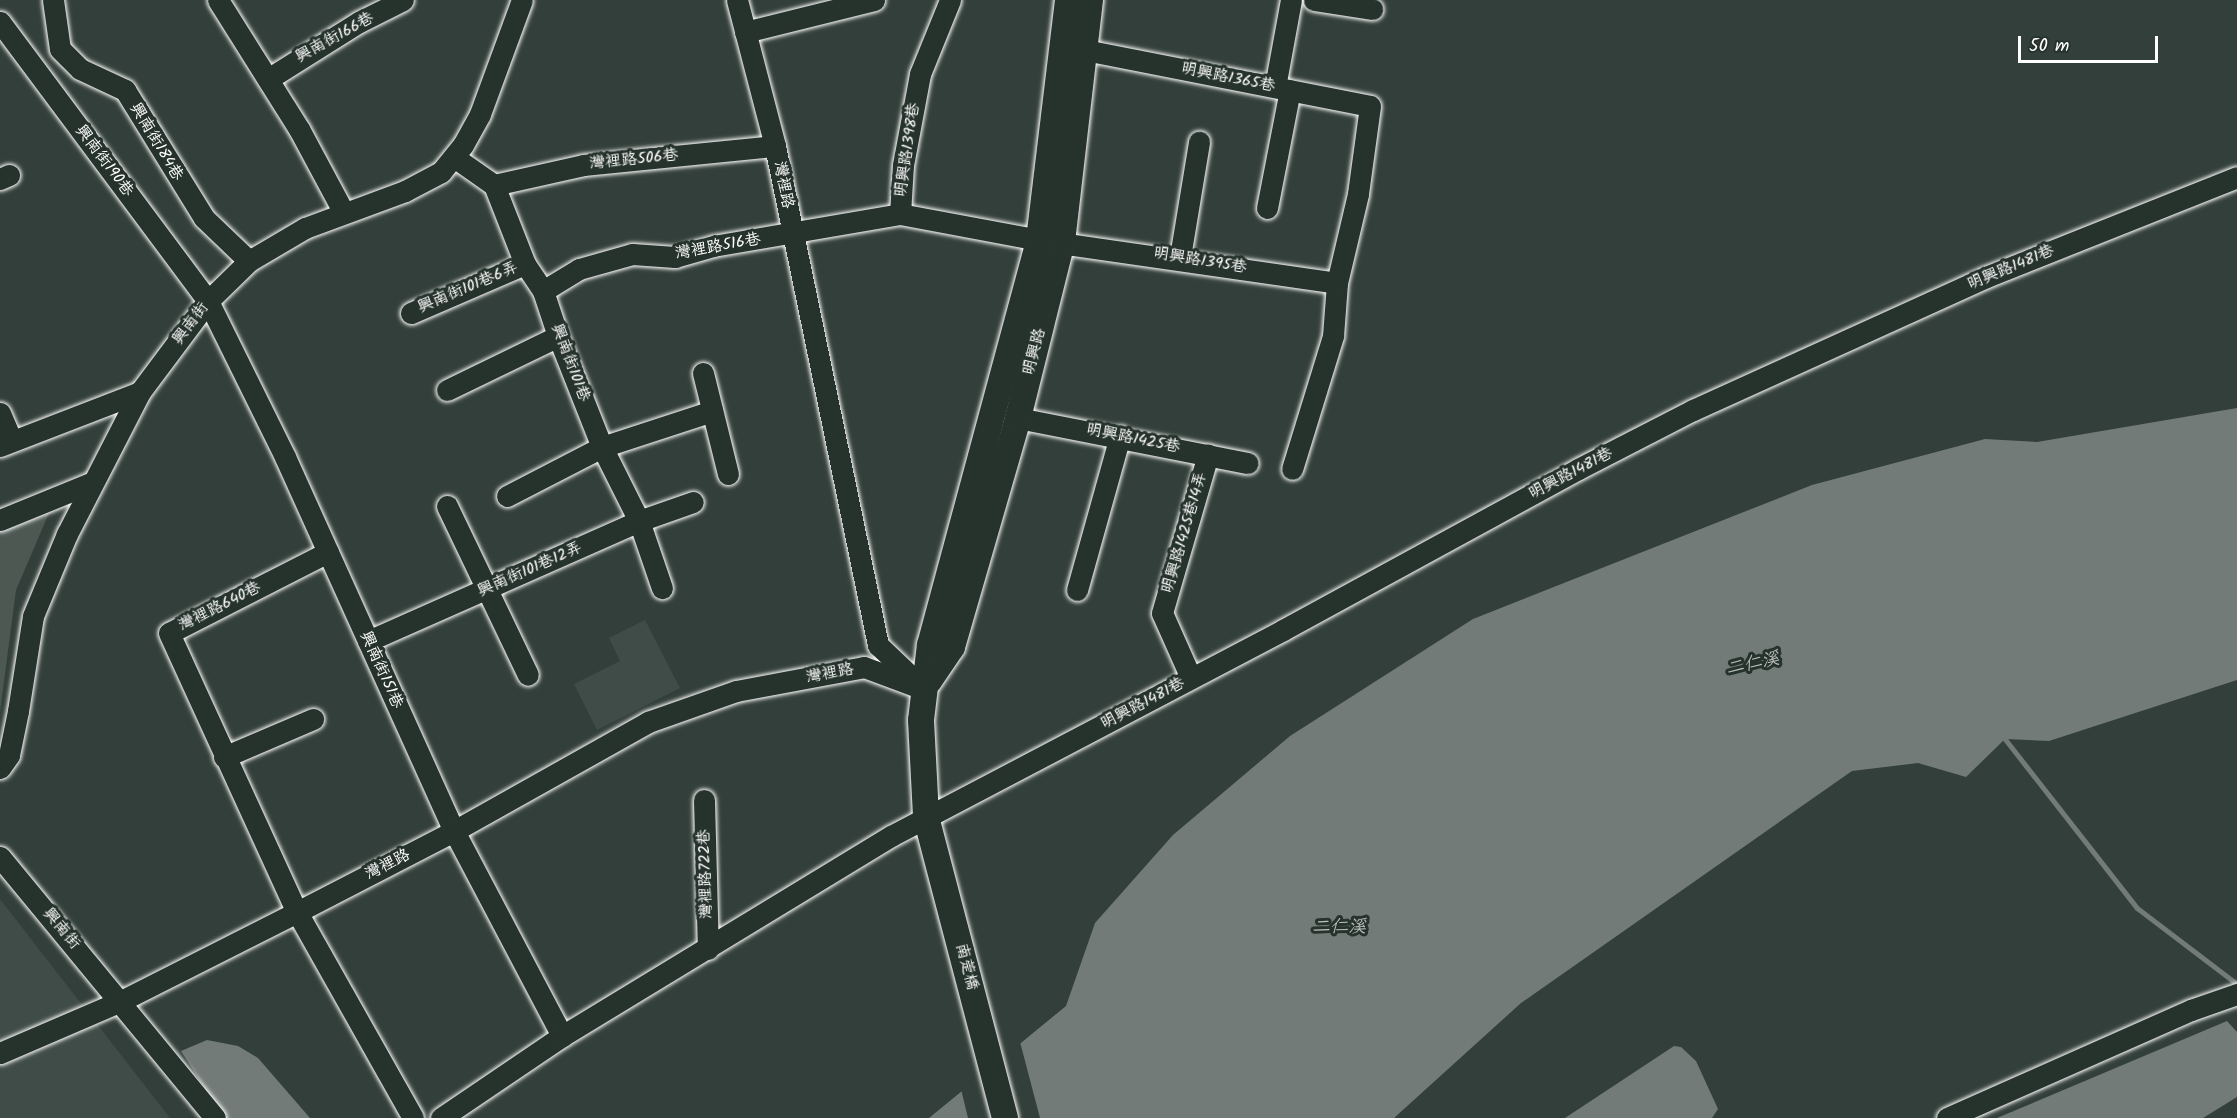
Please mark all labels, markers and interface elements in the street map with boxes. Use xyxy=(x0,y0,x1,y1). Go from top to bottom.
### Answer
street label: 興南街166巷 xyxy=(292,9,378,67)
scale bar xyxy=(2021,24,2160,62)
text: 50 m xyxy=(2029,32,2069,61)
street label: 明興路1365巷 xyxy=(1179,59,1277,97)
street label: 興南街184巷 xyxy=(125,100,187,184)
street label: 明興路1398巷 xyxy=(892,101,924,199)
street label: 興南街190巷 xyxy=(71,121,137,201)
street label: 灣裡路506巷 xyxy=(588,146,680,174)
street label: 灣裡路 xyxy=(769,160,797,210)
street label: 灣裡路516巷 xyxy=(674,230,762,264)
street label: 明興路1481巷 xyxy=(1965,241,2057,295)
street label: 明興路1395巷 xyxy=(1152,244,1248,278)
street label: 興南街101巷6弄 xyxy=(415,258,521,318)
street label: 興南街 xyxy=(169,299,213,349)
street label: 興南街101巷 xyxy=(546,321,594,405)
street label: 明興路 xyxy=(1020,326,1050,378)
street label: 明興路1425巷 xyxy=(1084,420,1182,458)
street label: 明興路1481巷 xyxy=(1526,444,1616,504)
street label: 明興路1425巷14弄 xyxy=(1158,470,1212,596)
street label: 興南街101巷12弄 xyxy=(475,538,585,602)
street label: 灣裡路640巷 xyxy=(176,578,264,636)
street label: 興南街151巷 xyxy=(355,628,407,712)
water label: 二仁溪 xyxy=(1724,649,1782,681)
street label: 灣裡路 xyxy=(805,660,855,688)
street label: 明興路1481巷 xyxy=(1098,674,1188,734)
street label: 灣裡路722巷 xyxy=(695,829,717,919)
street label: 灣裡路 xyxy=(362,846,414,884)
street label: 興南街 xyxy=(38,904,84,954)
water label: 二仁溪 xyxy=(1312,917,1366,939)
street label: 南萣橋 xyxy=(951,941,981,993)

